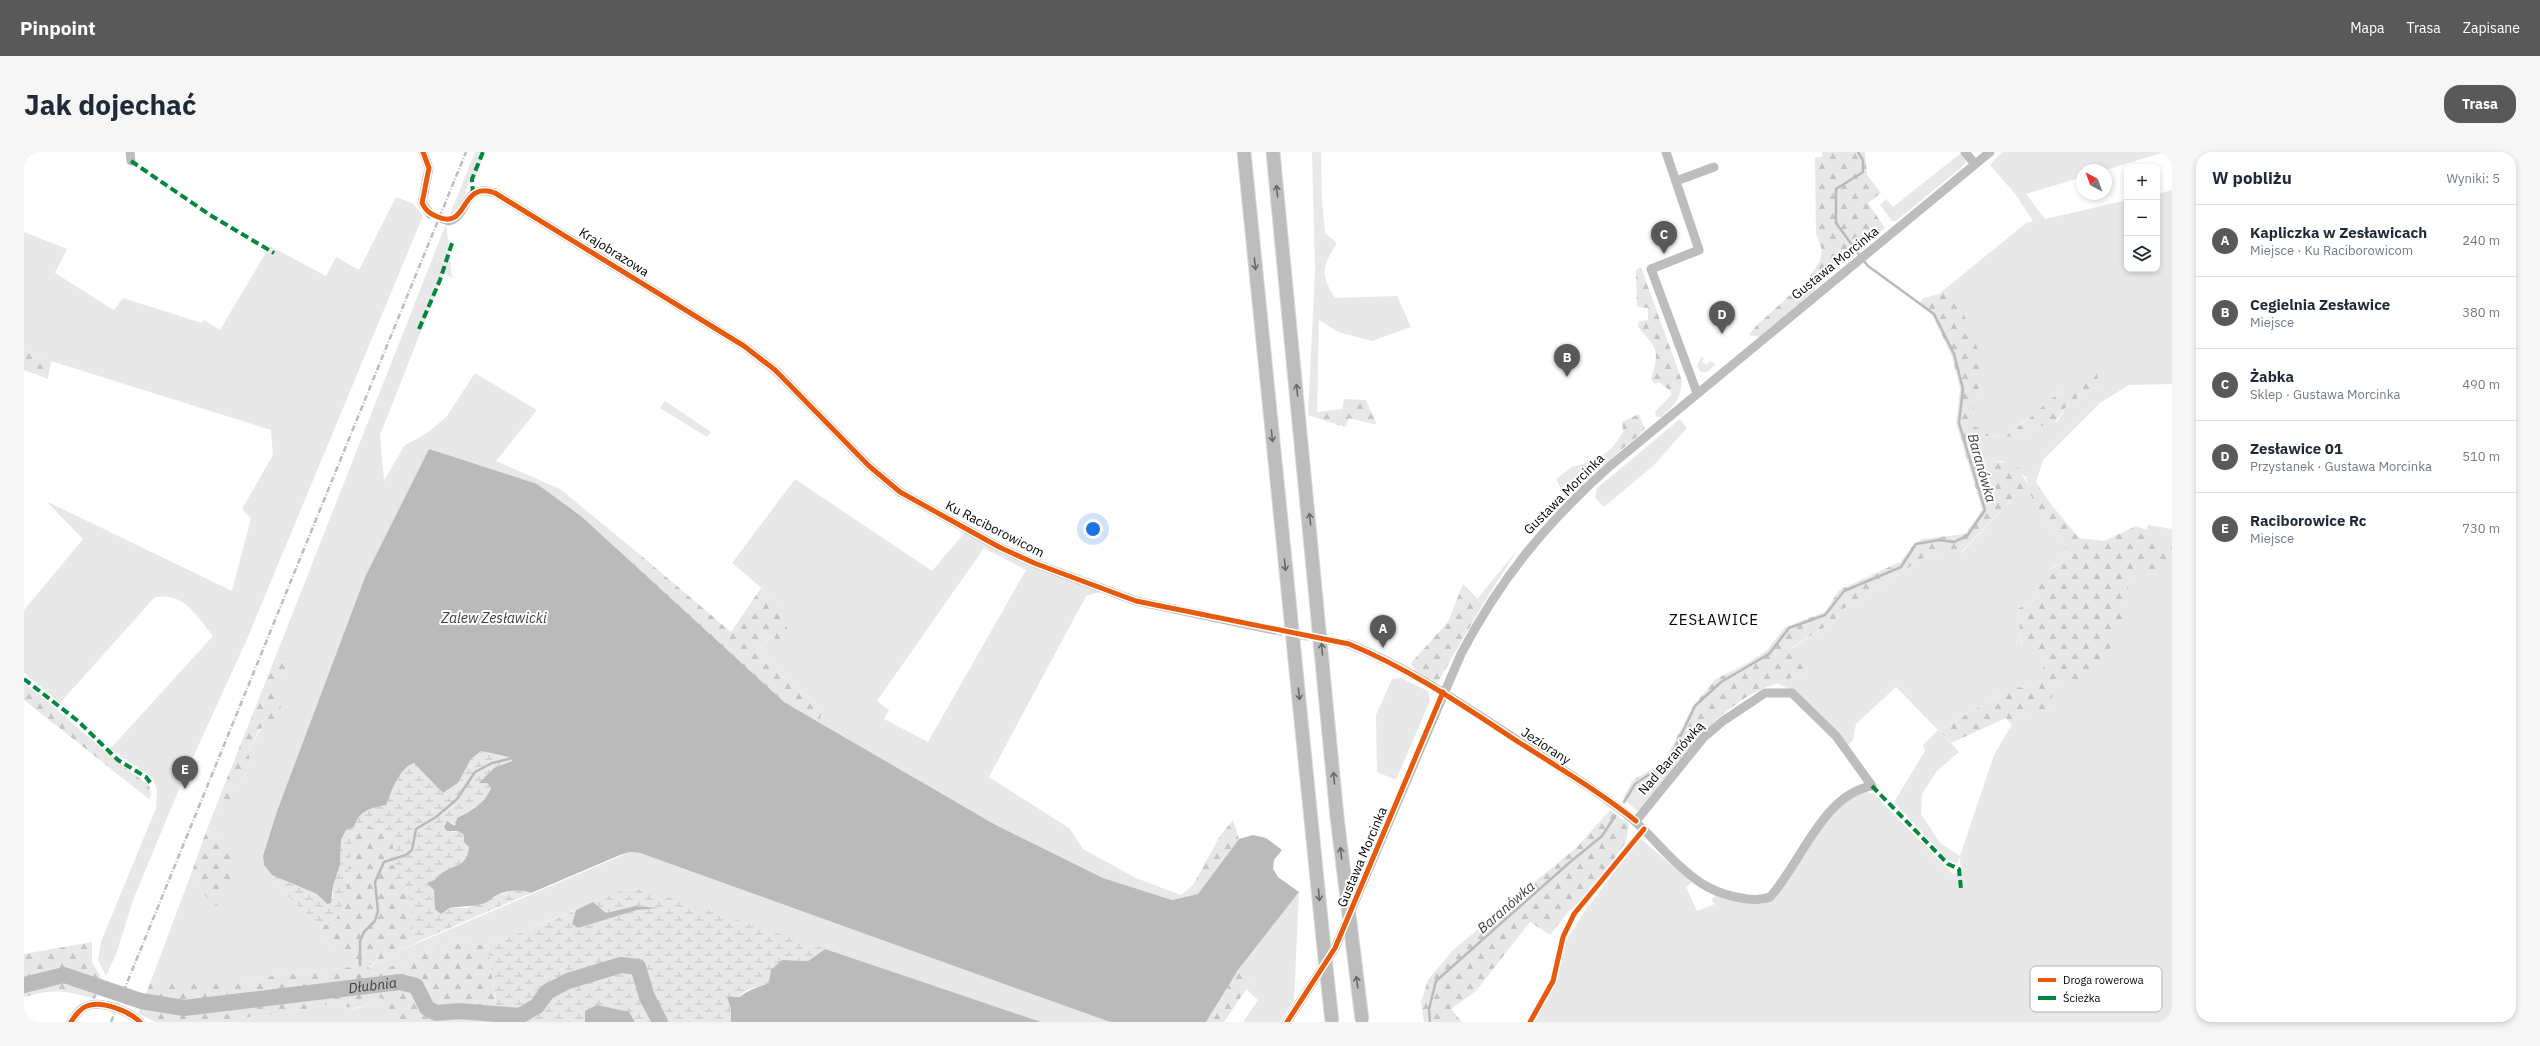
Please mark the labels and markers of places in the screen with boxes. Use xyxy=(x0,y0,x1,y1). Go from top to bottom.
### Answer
pin: C xyxy=(1651,221,1677,254)
pin: D xyxy=(1709,301,1735,334)
pin: B xyxy=(1554,344,1580,377)
pin: A xyxy=(1370,615,1396,648)
pin: E xyxy=(172,756,198,789)

